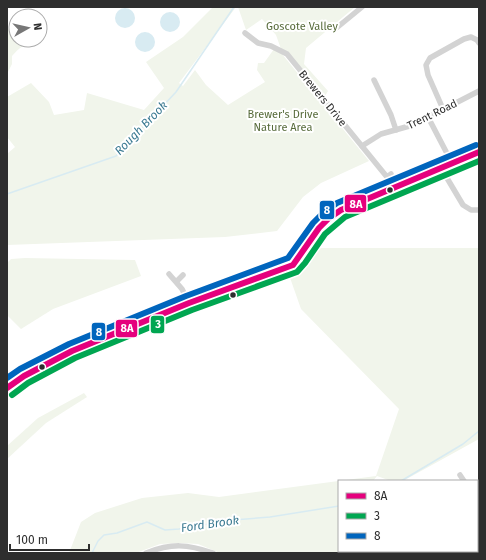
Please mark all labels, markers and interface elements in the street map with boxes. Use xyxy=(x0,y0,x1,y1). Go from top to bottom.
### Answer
north arrow xyxy=(8,8,48,48)
park label: Goscote Valley xyxy=(266,20,339,33)
text: N xyxy=(30,22,44,31)
street label: Brewers Drive xyxy=(296,68,349,129)
street label: Trent Road xyxy=(405,97,459,132)
water label: Rough Brook xyxy=(112,98,171,158)
park label: Brewer's Drive Nature Area xyxy=(248,108,318,134)
unlabelled marker xyxy=(385,185,395,195)
line badge: 8A xyxy=(344,194,367,213)
text: 8A xyxy=(350,198,363,211)
line badge: 8 xyxy=(319,200,335,220)
text: 8 xyxy=(324,204,331,217)
unlabelled marker xyxy=(228,290,238,300)
line badge: 3 xyxy=(150,315,165,334)
text: 3 xyxy=(154,318,161,331)
line badge: 8A xyxy=(115,319,138,338)
line badge: 8 xyxy=(91,322,106,341)
text: 8A xyxy=(121,322,134,335)
text: 8 xyxy=(96,326,103,339)
unlabelled marker xyxy=(37,362,47,372)
legend xyxy=(338,480,478,552)
text: 8A xyxy=(374,489,388,503)
text: 3 xyxy=(374,509,380,523)
water label: Ford Brook xyxy=(180,513,240,535)
scale bar xyxy=(10,526,89,552)
text: 8 xyxy=(374,529,381,543)
text: 100 m xyxy=(16,533,48,547)

